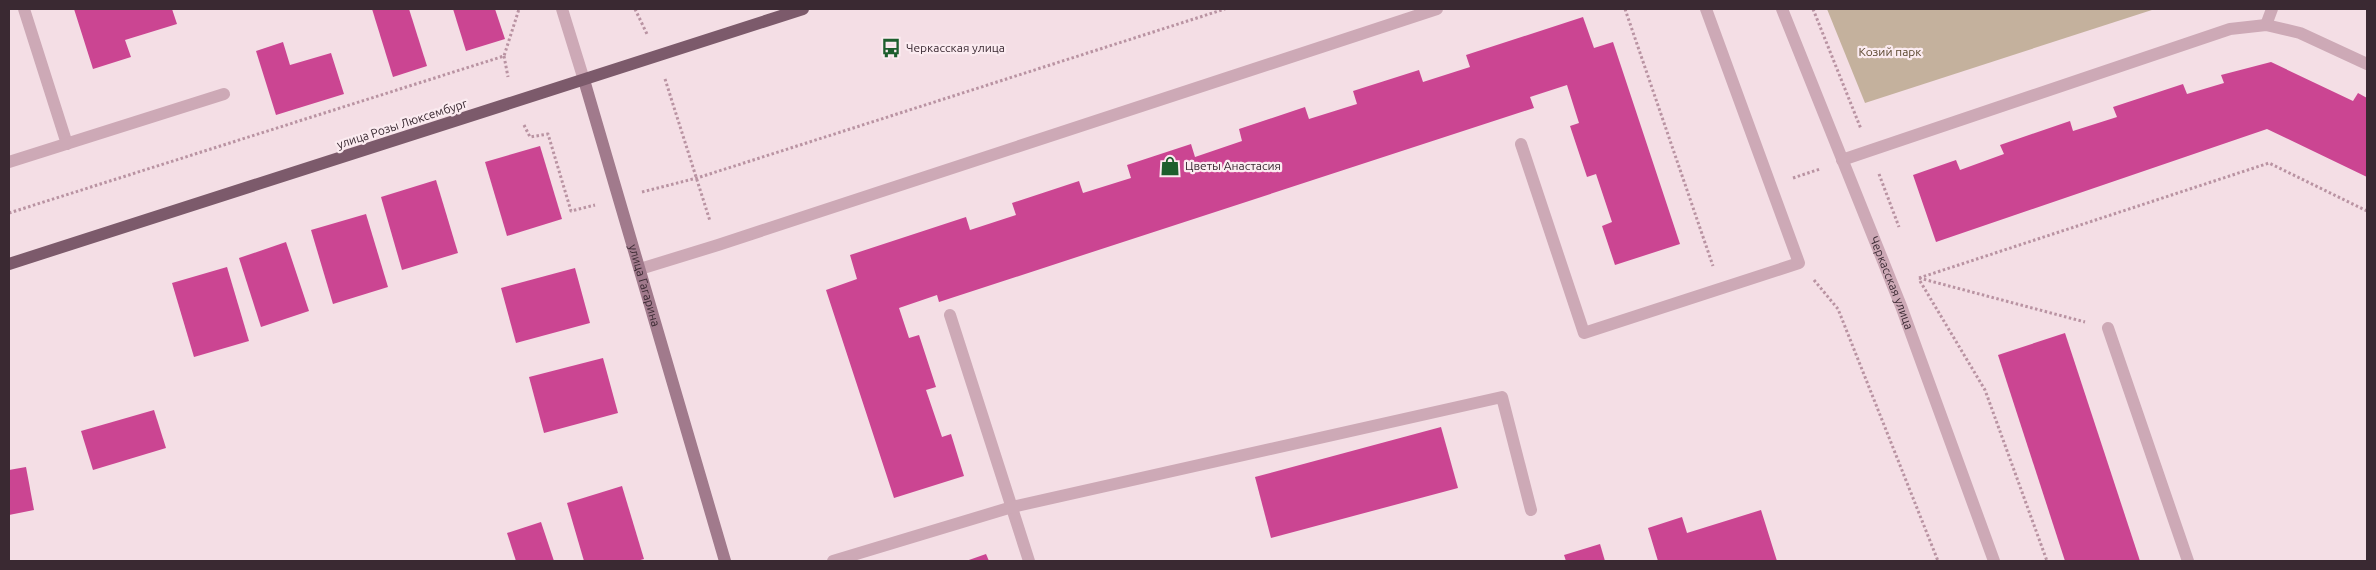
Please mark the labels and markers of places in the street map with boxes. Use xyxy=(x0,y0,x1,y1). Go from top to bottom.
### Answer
bus stop icon: Черкасская улица xyxy=(880,37,902,59)
place label: Черкасская улица xyxy=(906,41,1005,54)
shop icon: Цветы Анастасия xyxy=(1159,155,1181,177)
place label: Цветы Анастасия xyxy=(1185,159,1281,172)

